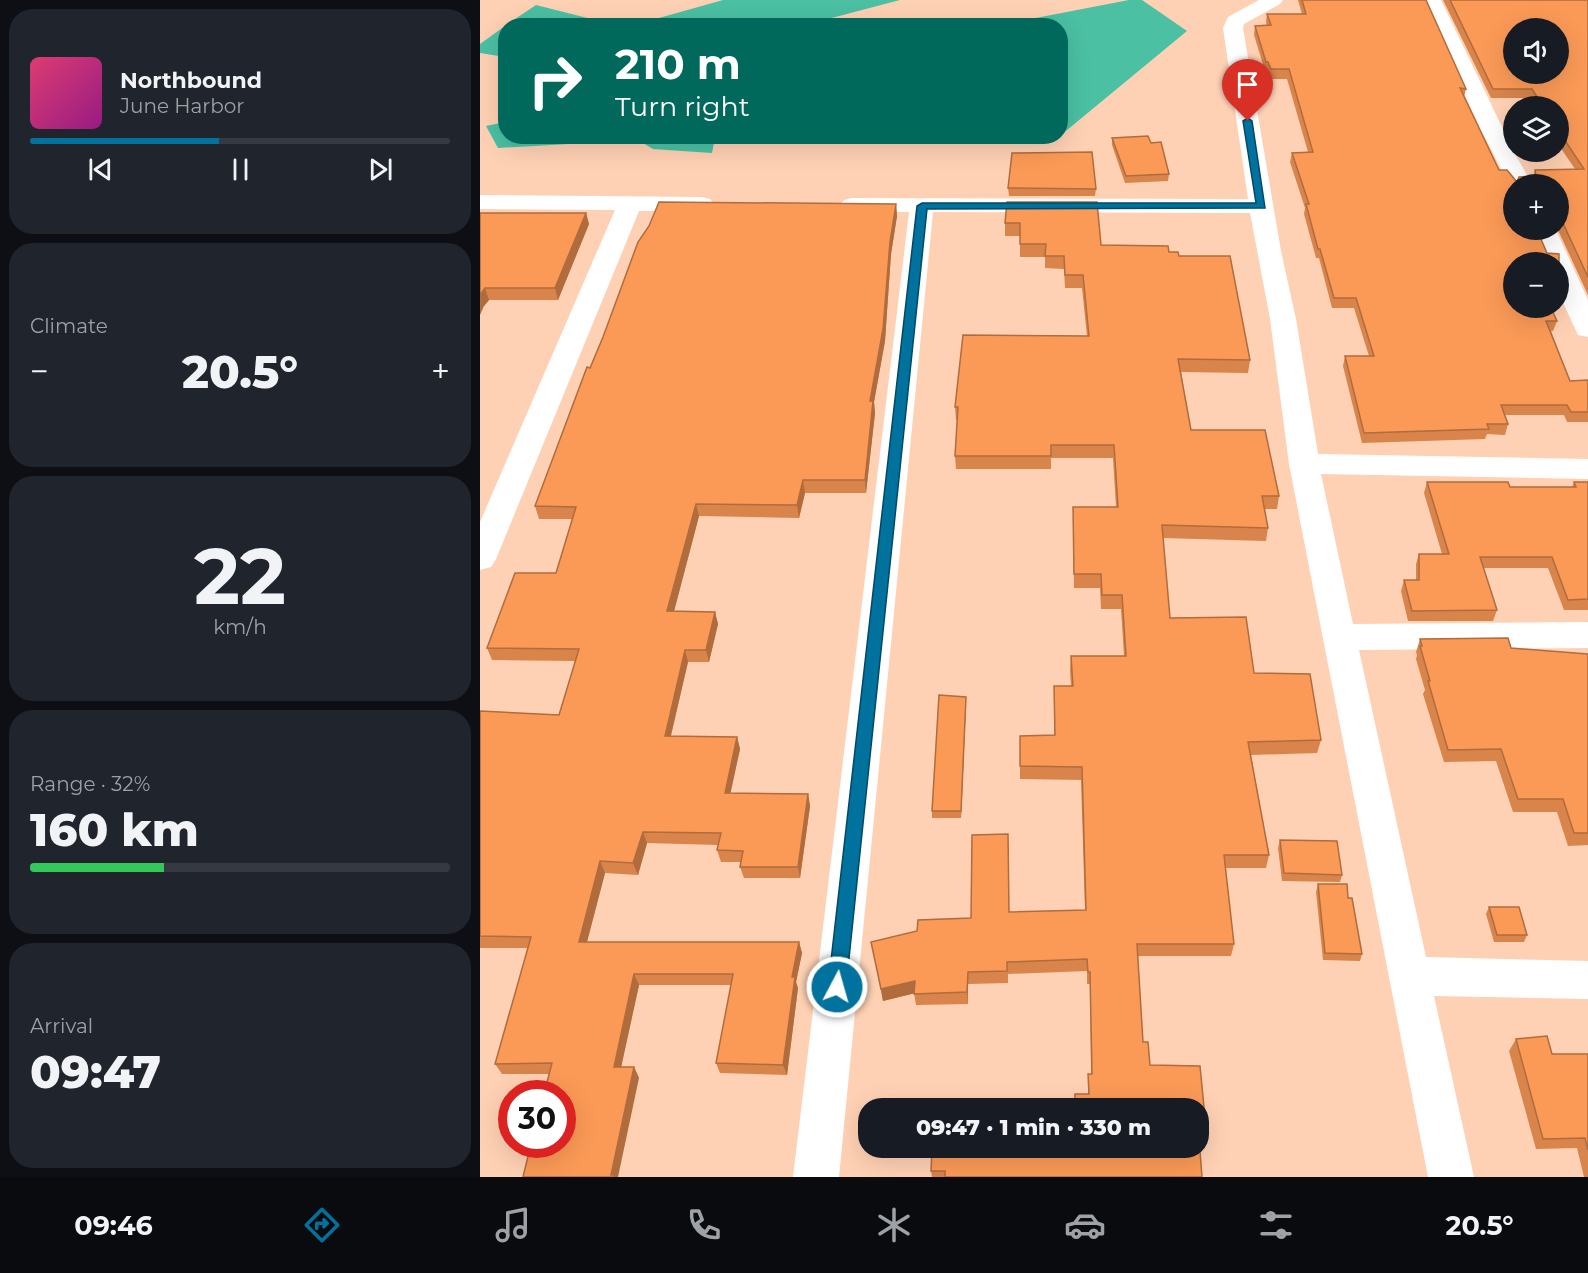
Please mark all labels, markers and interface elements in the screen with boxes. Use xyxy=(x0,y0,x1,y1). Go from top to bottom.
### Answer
map controls xyxy=(1503,18,1569,318)
button: sound xyxy=(1503,18,1569,84)
text: 210 m xyxy=(615,38,741,90)
icon: right xyxy=(516,42,594,120)
pin xyxy=(1222,59,1273,121)
text: Northbound xyxy=(120,67,262,94)
icon: arrive xyxy=(1231,68,1264,101)
text: Turn right xyxy=(615,90,750,123)
text: June Harbor xyxy=(120,94,244,118)
button: layers xyxy=(1503,96,1569,162)
icon: previous xyxy=(84,153,117,186)
icon: pause xyxy=(224,153,257,186)
icon: next xyxy=(364,153,397,186)
button: + xyxy=(1503,174,1569,240)
button: − xyxy=(1503,252,1569,318)
text: Climate xyxy=(30,314,108,338)
text: 20.5° xyxy=(182,344,298,399)
text: − xyxy=(30,351,49,391)
text: + xyxy=(431,351,450,391)
text: 22 xyxy=(194,528,286,624)
text: km/h xyxy=(213,615,267,639)
text: Range · 32% xyxy=(30,772,150,796)
text: 160 km xyxy=(30,802,199,857)
position arrow xyxy=(805,955,869,1019)
text: Arrival xyxy=(30,1014,93,1038)
text: 09:47 xyxy=(30,1044,161,1099)
speed limit sign: 30 xyxy=(498,1080,576,1158)
text: 09:47 · 1 min · 330 m xyxy=(916,1114,1151,1141)
icon: directions xyxy=(301,1204,343,1246)
icon: music xyxy=(492,1204,534,1246)
icon: phone xyxy=(683,1204,725,1246)
icon: climate xyxy=(873,1204,915,1246)
icon: car xyxy=(1064,1204,1106,1246)
icon: filters xyxy=(1255,1204,1297,1246)
text: 09:46 xyxy=(74,1209,153,1242)
text: 20.5° xyxy=(1445,1209,1514,1242)

